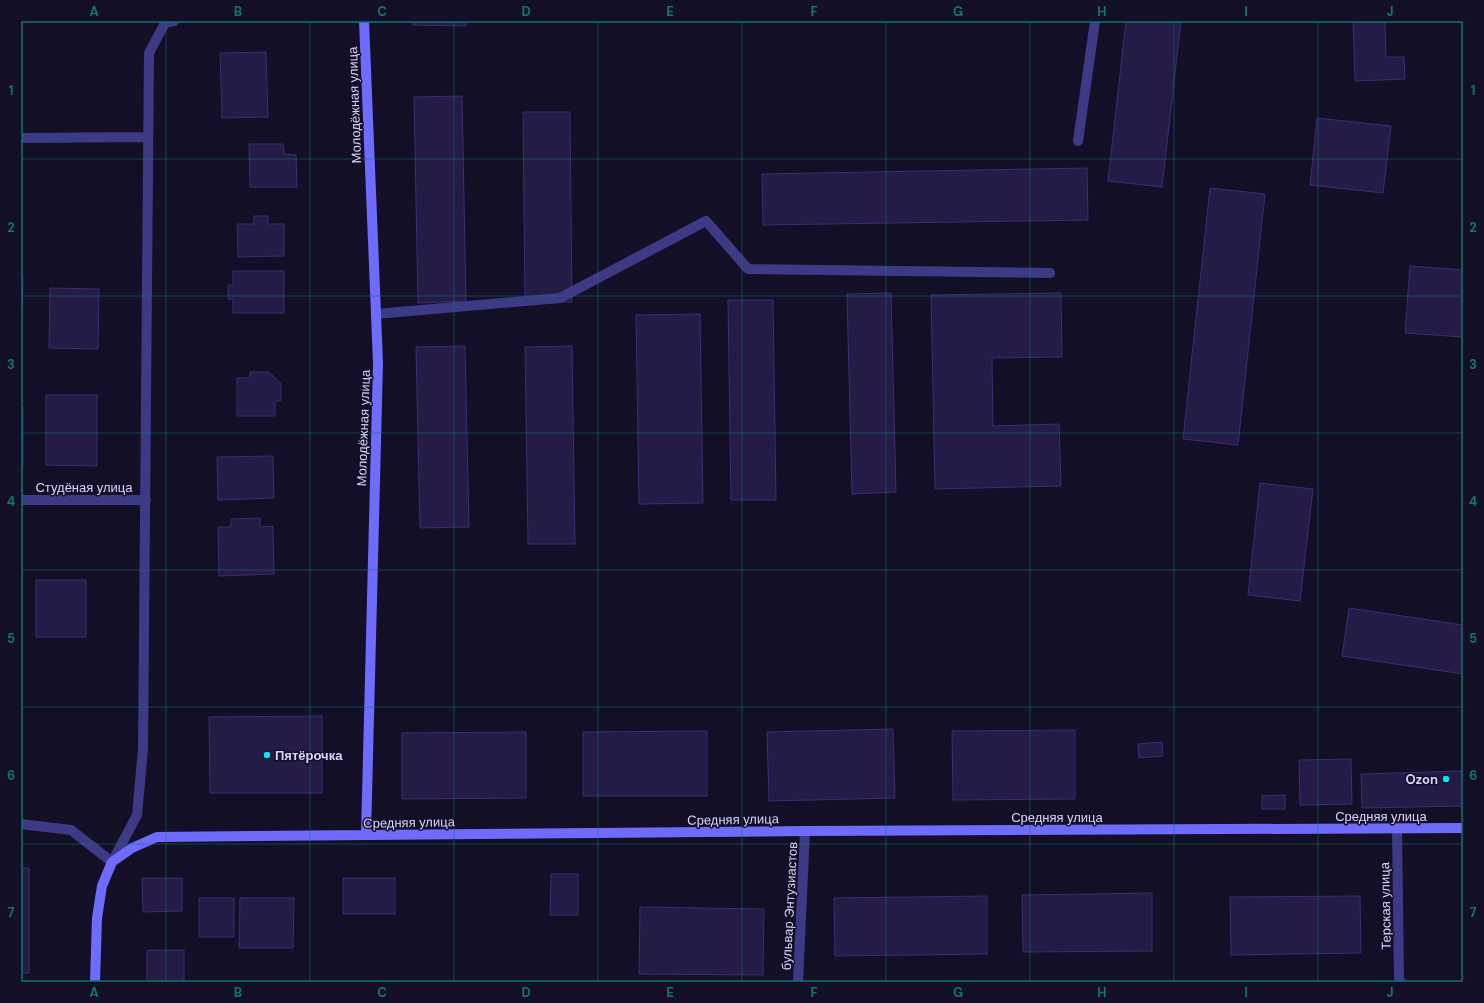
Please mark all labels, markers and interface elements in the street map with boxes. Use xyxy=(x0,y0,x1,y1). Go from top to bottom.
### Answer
text: A xyxy=(89,3,99,20)
text: B xyxy=(234,3,242,20)
text: C xyxy=(377,3,387,20)
text: D xyxy=(521,3,531,20)
text: E xyxy=(666,3,674,20)
text: F xyxy=(810,3,818,20)
text: G xyxy=(953,3,963,20)
text: H xyxy=(1097,3,1107,20)
text: I xyxy=(1244,3,1248,20)
text: J xyxy=(1386,3,1394,20)
street label: Молодёжная улица xyxy=(344,46,365,164)
text: 1 xyxy=(9,82,13,99)
text: 1 xyxy=(1471,82,1475,99)
text: 2 xyxy=(7,219,15,236)
text: 2 xyxy=(1469,219,1477,236)
text: 3 xyxy=(7,356,15,373)
text: 3 xyxy=(1469,356,1477,373)
street label: Молодёжная улица xyxy=(353,369,374,487)
street label: Студёная улица xyxy=(35,479,133,496)
text: 4 xyxy=(7,493,15,510)
text: 4 xyxy=(1469,493,1477,510)
text: 5 xyxy=(7,630,15,647)
text: 5 xyxy=(1469,630,1477,647)
place label: Пятёрочка xyxy=(275,747,343,764)
marker: Пятёрочка xyxy=(262,750,272,760)
text: 6 xyxy=(7,767,15,784)
text: 6 xyxy=(1469,767,1477,784)
place label: Ozon xyxy=(1405,771,1438,788)
marker: Ozon xyxy=(1441,774,1451,784)
street label: Средняя улица xyxy=(1335,808,1428,825)
street label: Средняя улица xyxy=(1011,809,1104,826)
street label: Средняя улица xyxy=(687,810,780,829)
street label: Средняя улица xyxy=(363,813,456,832)
street label: бульвар Энтузиастов xyxy=(778,841,801,971)
street label: Терская улица xyxy=(1376,861,1395,950)
text: 7 xyxy=(8,904,15,921)
text: 7 xyxy=(1470,904,1477,921)
text: A xyxy=(89,984,99,1001)
text: B xyxy=(234,984,242,1001)
text: C xyxy=(377,984,387,1001)
text: D xyxy=(521,984,531,1001)
text: E xyxy=(666,984,674,1001)
text: F xyxy=(810,984,818,1001)
text: G xyxy=(953,984,963,1001)
text: H xyxy=(1097,984,1107,1001)
text: I xyxy=(1244,984,1248,1001)
text: J xyxy=(1386,984,1394,1001)

